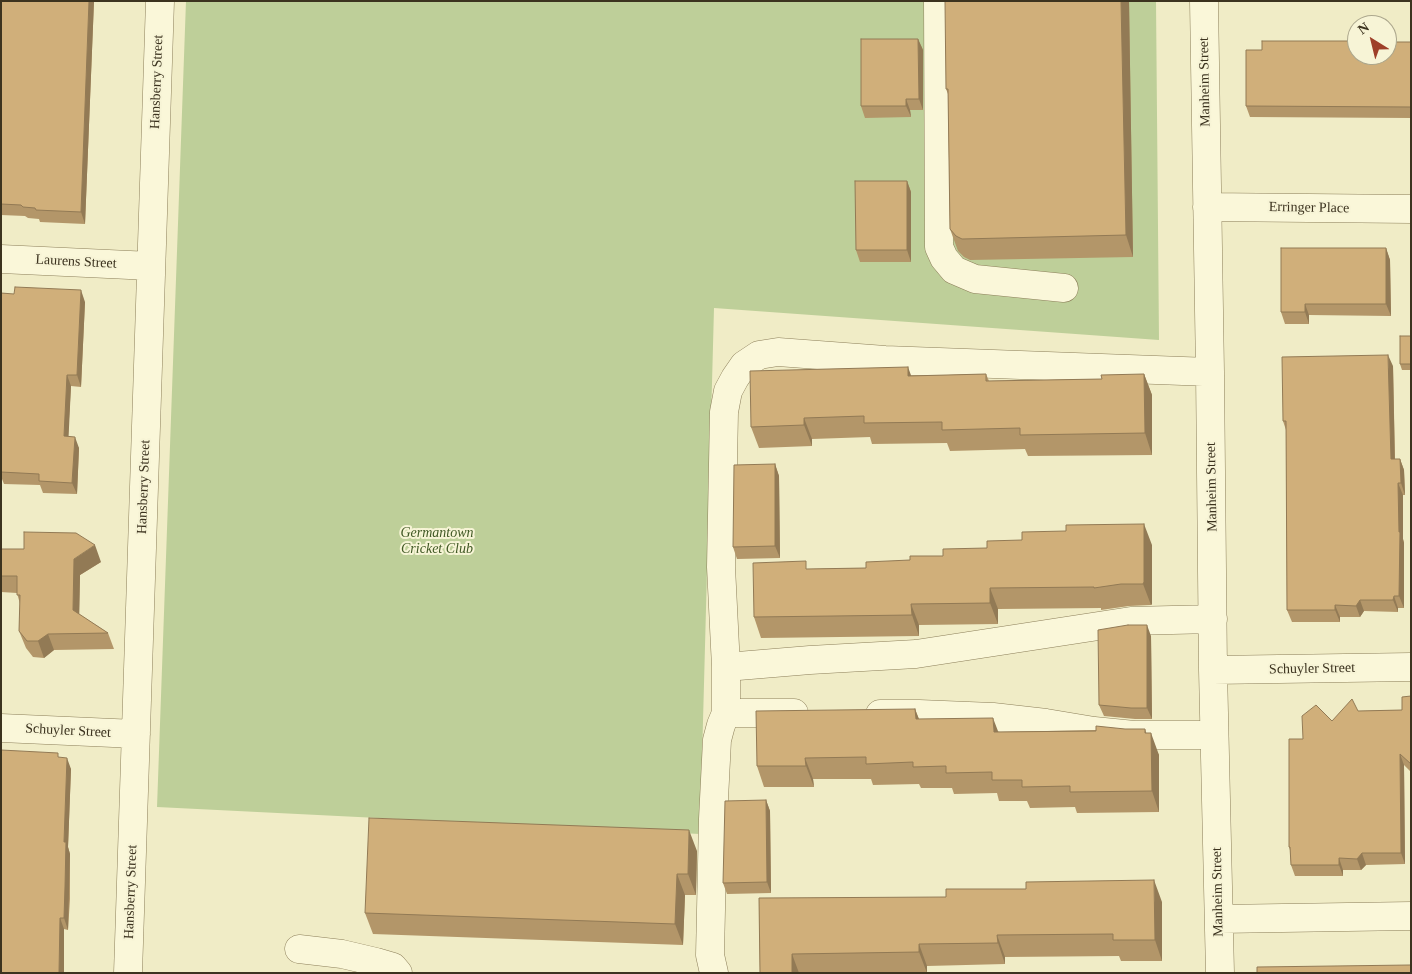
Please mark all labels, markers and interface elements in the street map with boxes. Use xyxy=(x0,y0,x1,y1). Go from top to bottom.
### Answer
north arrow xyxy=(1347,15,1397,65)
text: N xyxy=(1355,19,1372,37)
street label: Hansberry Street xyxy=(147,35,167,129)
street label: Manheim Street xyxy=(1196,37,1214,127)
street label: Erringer Place xyxy=(1269,199,1349,217)
street label: Laurens Street xyxy=(35,251,117,273)
street label: Hansberry Street xyxy=(134,440,154,534)
street label: Manheim Street xyxy=(1203,442,1221,532)
park label: Germantown Cricket Club xyxy=(400,525,474,558)
street label: Schuyler Street xyxy=(1269,660,1355,678)
street label: Schuyler Street xyxy=(25,720,111,742)
street label: Hansberry Street xyxy=(121,845,141,939)
street label: Manheim Street xyxy=(1209,847,1227,937)

